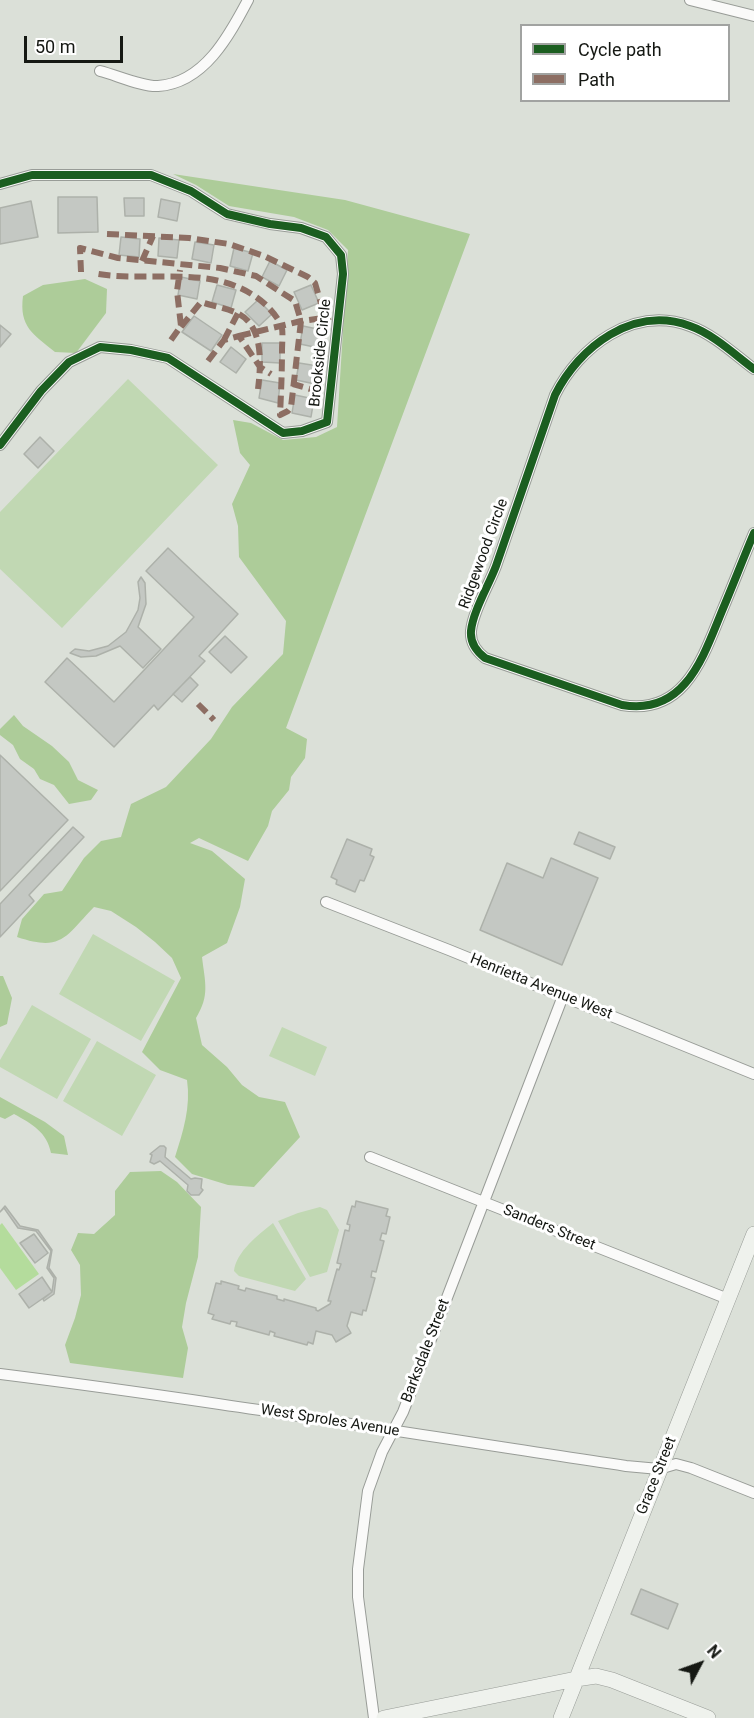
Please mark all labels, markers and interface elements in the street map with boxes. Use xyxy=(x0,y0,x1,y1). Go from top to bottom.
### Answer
scale bar xyxy=(27,24,126,62)
legend xyxy=(520,24,730,102)
text: 50 m xyxy=(35,36,75,57)
text: Cycle path xyxy=(578,39,662,60)
text: Path xyxy=(578,69,615,90)
street label: Brookside Circle xyxy=(306,298,336,408)
street label: Ridgewood Circle xyxy=(456,496,512,612)
street label: Henrietta Avenue West xyxy=(467,950,615,1024)
street label: Sanders Street xyxy=(500,1201,598,1255)
street label: Barksdale Street xyxy=(398,1297,454,1405)
street label: West Sproles Avenue xyxy=(259,1401,401,1441)
street label: Grace Street xyxy=(633,1434,681,1518)
north arrow xyxy=(670,1634,730,1694)
text: N xyxy=(703,1641,725,1662)

